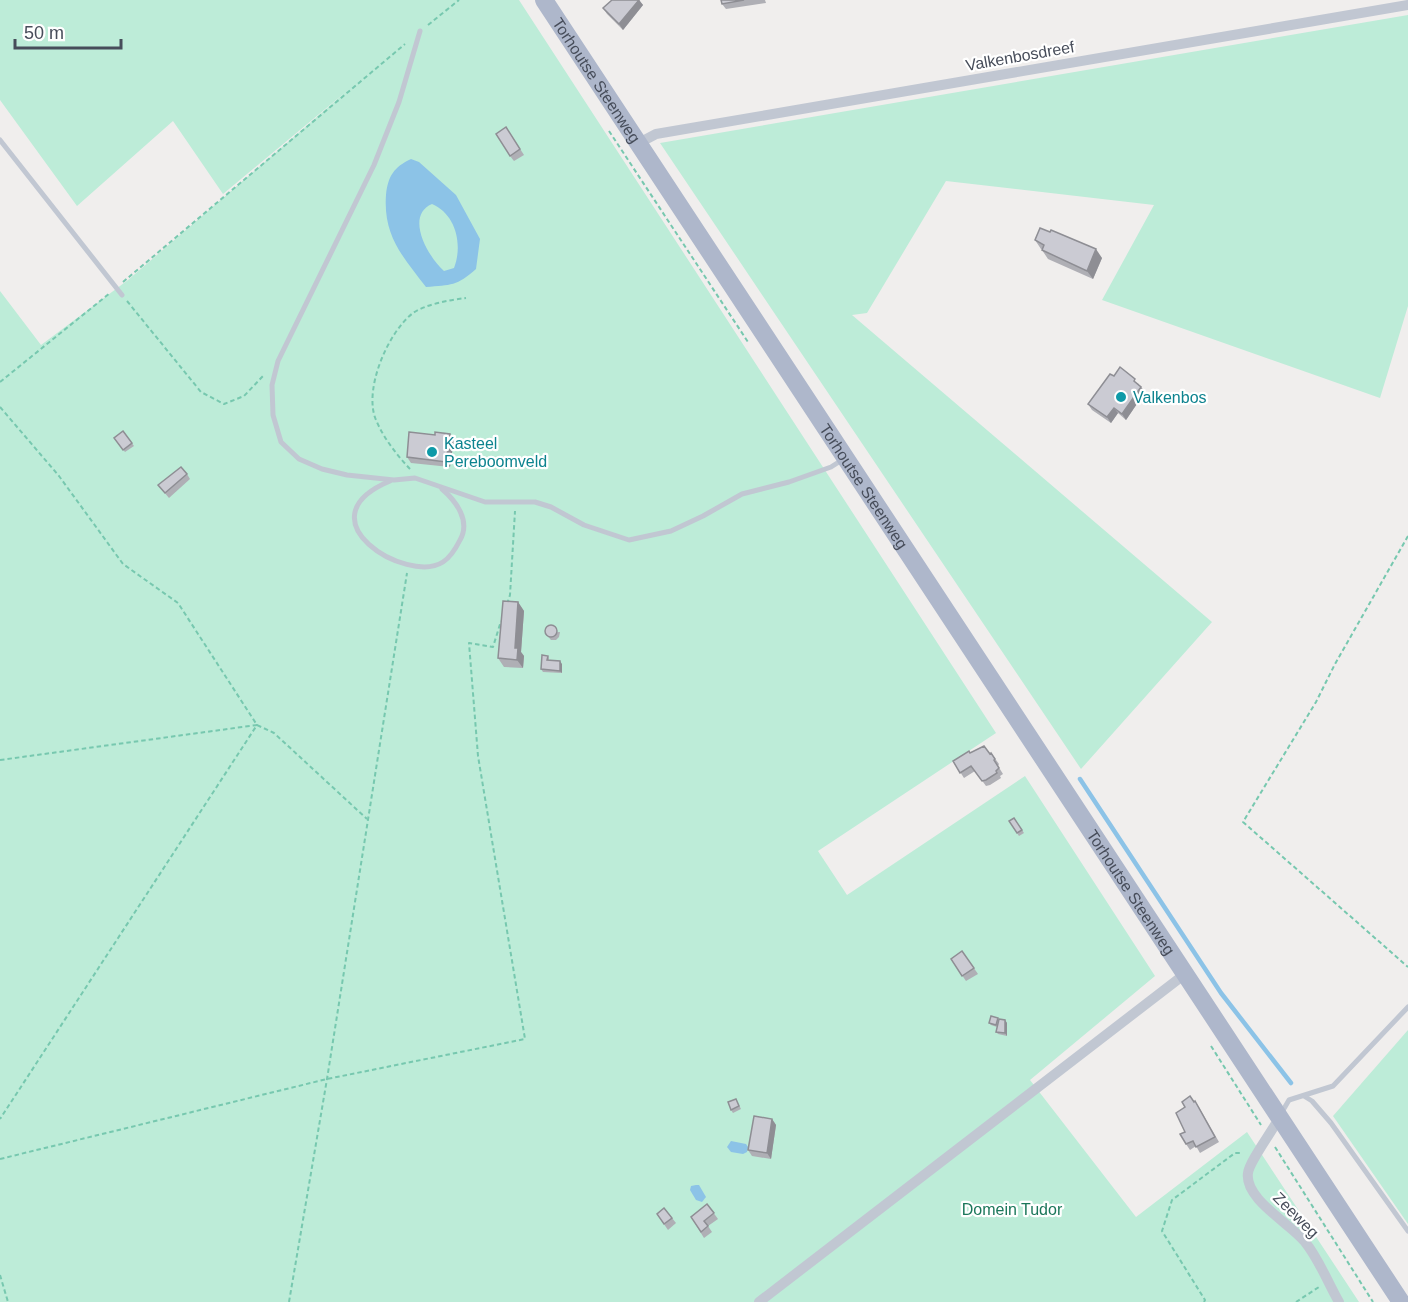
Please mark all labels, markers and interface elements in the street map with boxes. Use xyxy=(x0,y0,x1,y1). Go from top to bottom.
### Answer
scale bar xyxy=(15,12,122,50)
street label: Torhoutse Steenweg xyxy=(550,15,644,146)
text: 50 m xyxy=(24,23,64,43)
street label: Valkenbosdreef xyxy=(964,38,1076,74)
place label: Valkenbos xyxy=(1133,389,1207,406)
marker: Valkenbos xyxy=(1114,390,1128,404)
street label: Torhoutse Steenweg xyxy=(817,420,911,552)
place label: Kasteel Pereboomveld xyxy=(444,435,547,470)
marker: Kasteel Pereboomveld xyxy=(425,445,439,459)
street label: Torhoutse Steenweg xyxy=(1084,826,1178,958)
street label: Zeeweg xyxy=(1270,1189,1322,1241)
park label: Domein Tudor xyxy=(962,1201,1063,1218)

